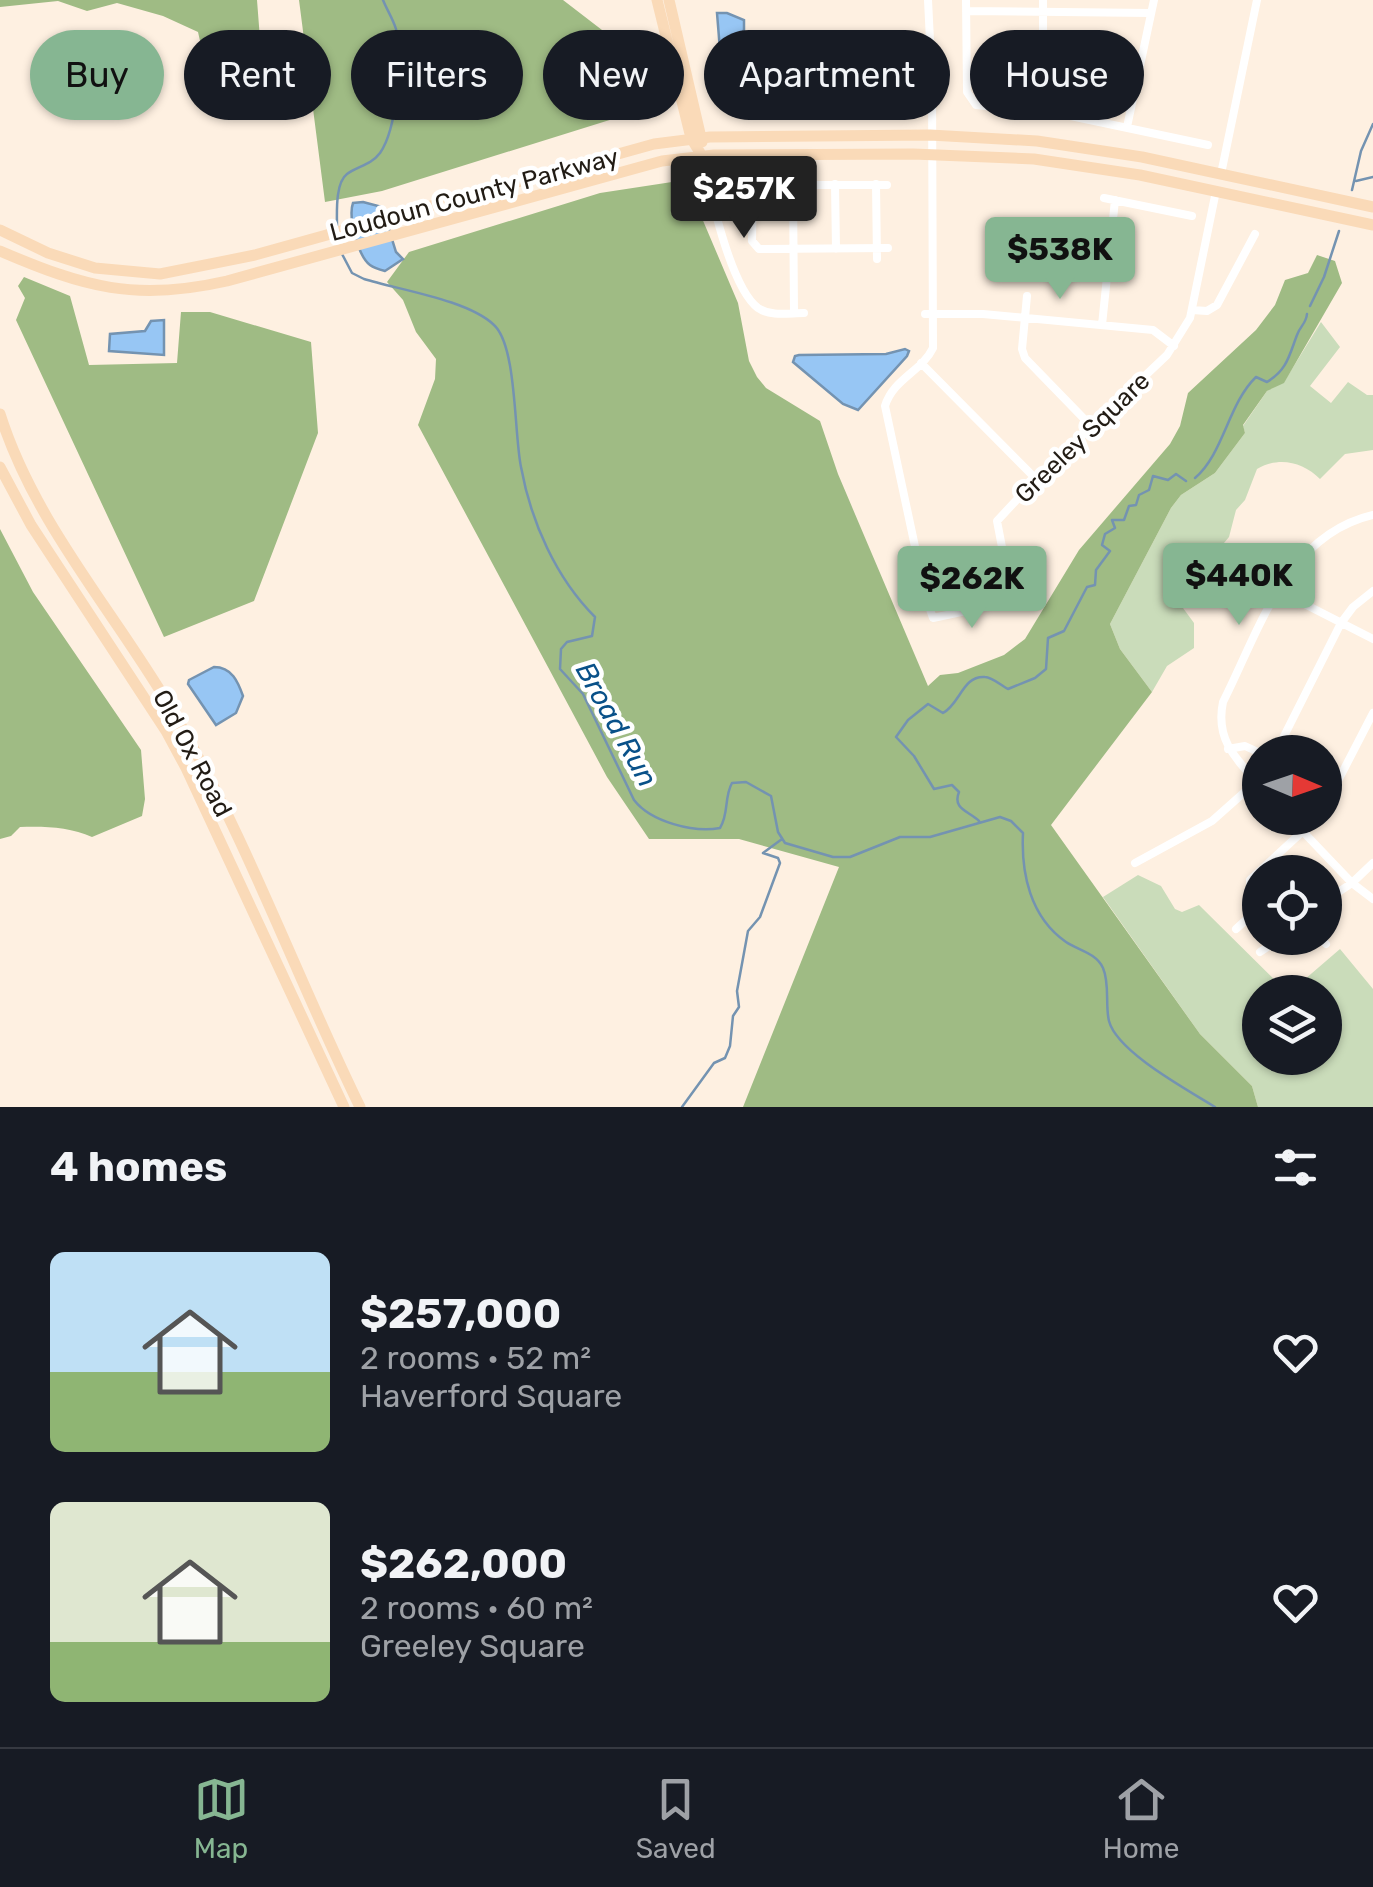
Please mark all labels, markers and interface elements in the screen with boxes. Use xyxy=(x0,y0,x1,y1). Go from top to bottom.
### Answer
chip: Buy xyxy=(30,30,164,120)
chip: Rent xyxy=(184,30,331,120)
chip: Filters xyxy=(351,30,523,120)
chip: New xyxy=(543,30,684,120)
chip: Apartment xyxy=(704,30,950,120)
chip: House xyxy=(970,30,1144,120)
street label: Loudoun County Parkway xyxy=(327,142,622,247)
pin: $257K xyxy=(674,156,814,241)
text: $257K xyxy=(693,169,795,207)
pin: $538K xyxy=(990,217,1130,302)
text: $538K xyxy=(1007,230,1113,268)
street label: Greeley Square xyxy=(1009,366,1156,509)
pin: $440K xyxy=(1169,543,1309,628)
pin: $262K xyxy=(902,546,1042,631)
text: $440K xyxy=(1185,556,1293,594)
text: $262K xyxy=(919,559,1025,597)
water label: Broad Run xyxy=(569,656,664,792)
street label: Old Ox Road xyxy=(147,685,238,822)
north arrow xyxy=(1242,735,1342,835)
map controls xyxy=(1242,735,1342,1075)
button: locate xyxy=(1242,855,1342,955)
button: layers xyxy=(1242,975,1342,1075)
icon: filters xyxy=(1268,1140,1323,1195)
text: 4 homes xyxy=(50,1142,227,1192)
text: $257,000 xyxy=(360,1289,561,1339)
icon: home xyxy=(130,1292,250,1412)
icon: heart xyxy=(1268,1325,1323,1380)
text: 2 rooms · 52 m² xyxy=(360,1339,591,1377)
text: Haverford Square xyxy=(360,1377,622,1415)
text: $262,000 xyxy=(360,1539,567,1589)
icon: home xyxy=(130,1542,250,1662)
icon: heart xyxy=(1268,1575,1323,1630)
text: 2 rooms · 60 m² xyxy=(360,1589,593,1627)
text: Greeley Square xyxy=(360,1627,585,1665)
tab: Map xyxy=(194,1772,249,1865)
tab: Saved xyxy=(636,1772,716,1865)
tab: Home xyxy=(1103,1772,1179,1865)

